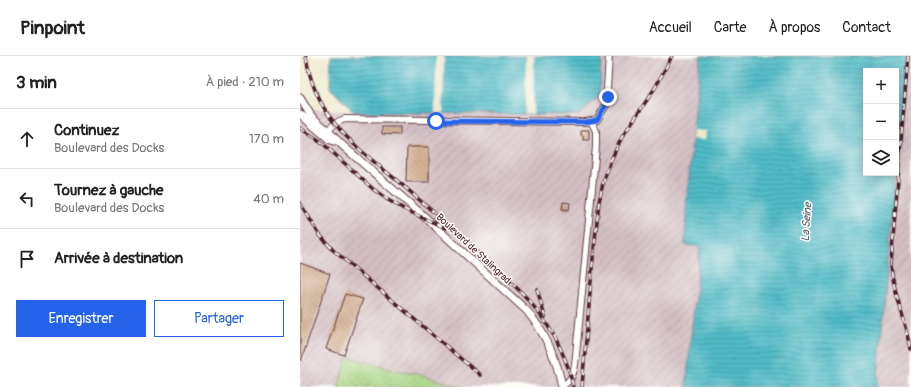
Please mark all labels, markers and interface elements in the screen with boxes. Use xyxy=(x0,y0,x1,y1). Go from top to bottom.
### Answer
text: Pinpoint xyxy=(20,16,85,40)
text: Accueil xyxy=(649,19,692,36)
text: Carte xyxy=(714,19,746,36)
text: À propos xyxy=(768,19,820,36)
text: Contact xyxy=(842,19,891,36)
map controls xyxy=(863,68,899,176)
button: + xyxy=(863,68,899,104)
text: 3 min xyxy=(16,72,57,93)
text: À pied · 210 m xyxy=(206,74,284,90)
route end xyxy=(599,88,617,106)
button: − xyxy=(863,104,899,140)
route start xyxy=(427,112,445,130)
text: Continuez xyxy=(54,121,119,140)
icon: ahead xyxy=(16,128,38,150)
text: 170 m xyxy=(249,131,284,147)
text: Boulevard des Docks xyxy=(54,140,164,156)
button: layers xyxy=(863,140,899,176)
text: Tournez à gauche xyxy=(54,181,164,200)
icon: left xyxy=(16,188,38,210)
text: 40 m xyxy=(253,191,284,207)
text: Boulevard des Docks xyxy=(54,200,164,216)
water label: La Seine xyxy=(799,201,814,242)
street label: Boulevard de Stalingrad xyxy=(434,211,513,286)
icon: arrive xyxy=(16,248,38,270)
text: Arrivée à destination xyxy=(54,249,183,268)
button: Enregistrer xyxy=(16,300,146,337)
button: Partager xyxy=(154,300,284,337)

